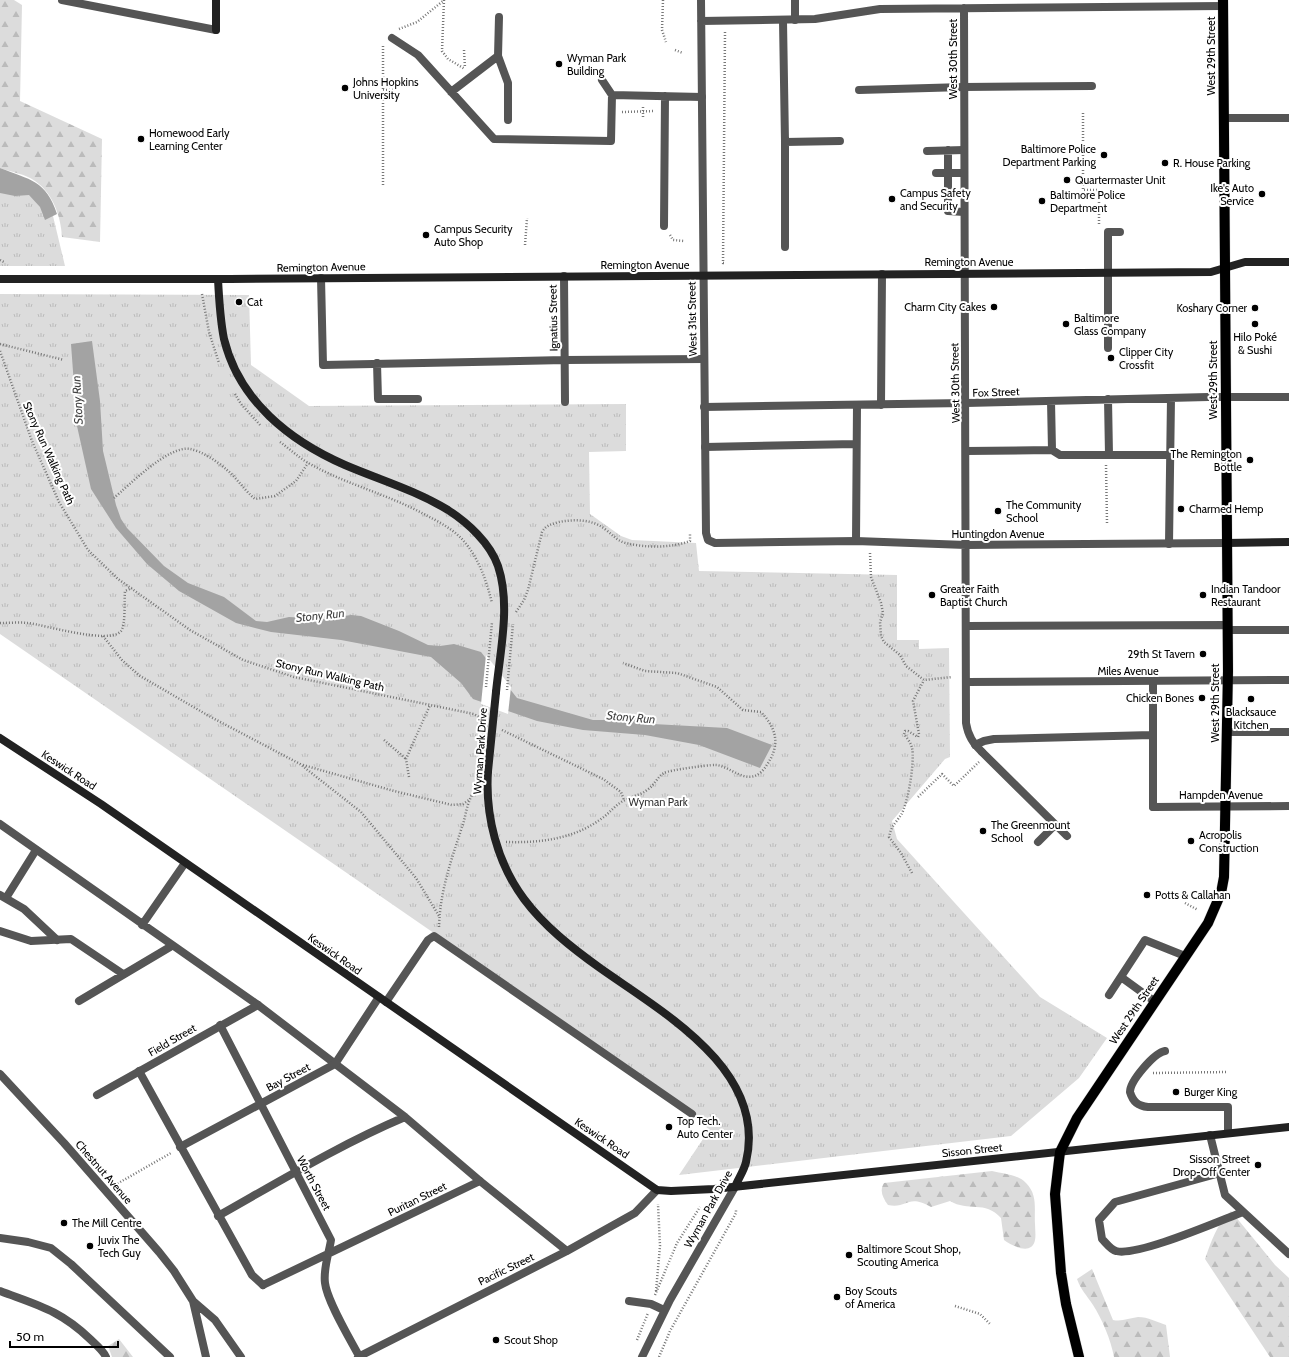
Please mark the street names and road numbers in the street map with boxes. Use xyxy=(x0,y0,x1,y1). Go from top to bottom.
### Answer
street label: West 29th Street xyxy=(1204,16,1218,95)
street label: West 30th Street xyxy=(946,19,960,99)
street label: Remington Avenue xyxy=(925,255,1014,269)
street label: Remington Avenue xyxy=(601,258,690,272)
street label: Remington Avenue xyxy=(276,259,366,275)
street label: West 31st Street xyxy=(684,281,700,357)
street label: Ignatius Street xyxy=(545,284,561,351)
street label: West 29th Street xyxy=(1206,340,1220,419)
street label: West 30th Street xyxy=(947,342,963,423)
street label: Fox Street xyxy=(972,384,1020,400)
street label: Stony Run Walking Path xyxy=(20,399,78,507)
street label: Huntingdon Avenue xyxy=(952,527,1045,541)
street label: Stony Run Walking Path xyxy=(274,656,386,694)
street label: West 29th Street xyxy=(1208,663,1222,742)
street label: Miles Avenue xyxy=(1097,664,1159,678)
street label: Wyman Park Drive xyxy=(470,707,490,795)
street label: Keswick Road xyxy=(39,747,99,793)
street label: Hampden Avenue xyxy=(1179,788,1263,802)
street label: Keswick Road xyxy=(305,930,365,978)
street label: West 29th Street xyxy=(1106,973,1162,1047)
street label: Field Street xyxy=(146,1021,199,1059)
street label: Bay Street xyxy=(264,1059,313,1094)
street label: Keswick Road xyxy=(572,1115,632,1161)
street label: Chestnut Avenue xyxy=(73,1137,136,1207)
street label: Sisson Street xyxy=(941,1140,1003,1160)
street label: Worth Street xyxy=(294,1153,334,1213)
street label: Wyman Park Drive xyxy=(681,1168,735,1250)
street label: Puritan Street xyxy=(385,1179,449,1219)
street label: Pacific Street xyxy=(476,1249,536,1289)

